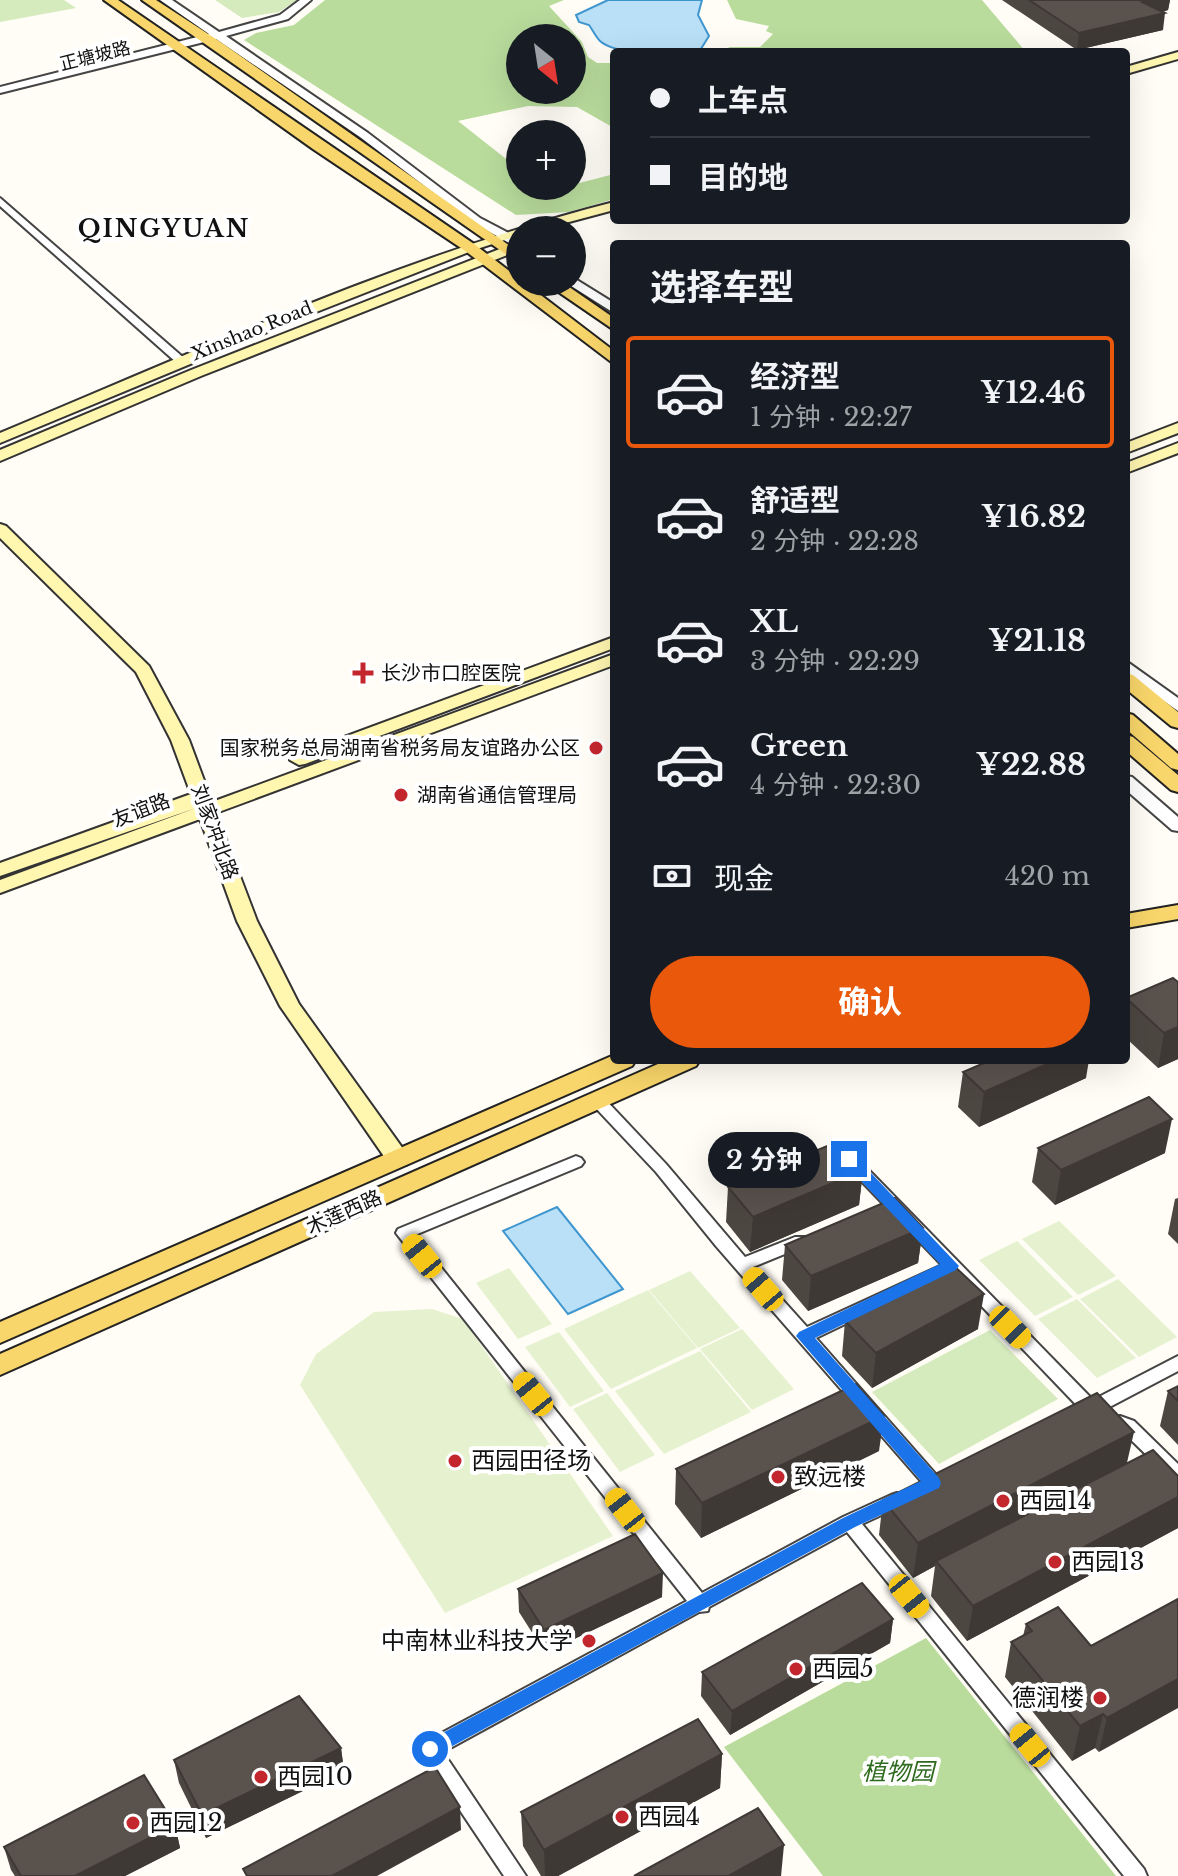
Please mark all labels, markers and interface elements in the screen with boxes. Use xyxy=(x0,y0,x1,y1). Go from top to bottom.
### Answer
north arrow xyxy=(506,24,586,104)
map controls xyxy=(506,24,586,296)
street label: 正塘坡路 xyxy=(57,37,133,75)
text: 上车点 xyxy=(698,82,788,119)
button: + xyxy=(506,120,586,200)
text: 目的地 xyxy=(698,159,788,196)
district label: QINGYUAN xyxy=(78,214,250,243)
button: − xyxy=(506,216,586,296)
text: 选择车型 xyxy=(650,265,794,310)
street label: Xinshao Road xyxy=(188,297,316,365)
icon: car xyxy=(654,356,726,428)
text: 经济型 xyxy=(750,358,840,395)
text: ¥12.46 xyxy=(980,374,1086,411)
text: 1 分钟 · 22:27 xyxy=(750,401,912,433)
icon: car xyxy=(654,480,726,552)
text: 舒适型 xyxy=(750,482,840,519)
text: ¥16.82 xyxy=(981,498,1086,535)
text: 2 分钟 · 22:28 xyxy=(750,525,919,557)
text: XL xyxy=(750,603,798,640)
icon: car xyxy=(654,604,726,676)
text: ¥21.18 xyxy=(988,622,1086,659)
text: 3 分钟 · 22:29 xyxy=(750,645,920,677)
place label: 长沙市口腔医院 xyxy=(381,661,521,685)
marker: 长沙市口腔医院 xyxy=(352,662,374,684)
text: Green xyxy=(750,727,848,764)
icon: car xyxy=(654,728,726,800)
place label: 国家税务总局湖南省税务局友谊路办公区 xyxy=(220,736,580,760)
marker: 国家税务总局湖南省税务局友谊路办公区 xyxy=(587,739,605,757)
text: ¥22.88 xyxy=(976,746,1086,783)
text: 4 分钟 · 22:30 xyxy=(750,769,921,801)
street label: 刘家冲北路 xyxy=(187,781,243,883)
place label: 湖南省通信管理局 xyxy=(417,783,577,807)
marker: 湖南省通信管理局 xyxy=(392,786,410,804)
street label: 友谊路 xyxy=(109,788,173,832)
icon: cash xyxy=(650,854,694,898)
text: 现金 xyxy=(714,860,774,897)
text: 420 m xyxy=(1005,860,1090,892)
button: 确认 xyxy=(650,956,1090,1048)
callout: 2 分钟 xyxy=(709,1131,821,1187)
route end xyxy=(831,1141,867,1177)
text: 2 分钟 xyxy=(726,1144,802,1176)
street label: 木莲西路 xyxy=(303,1185,385,1239)
car xyxy=(398,1230,446,1282)
car xyxy=(738,1263,788,1315)
car xyxy=(985,1301,1035,1353)
car xyxy=(509,1368,557,1420)
place label: 西园田径场 xyxy=(471,1446,591,1475)
marker: 西园田径场 xyxy=(446,1452,464,1470)
place label: 致远楼 xyxy=(794,1462,866,1491)
marker: 致远楼 xyxy=(769,1468,787,1486)
car xyxy=(601,1484,649,1536)
place label: 西园14 xyxy=(1019,1486,1092,1515)
marker: 西园14 xyxy=(994,1492,1012,1510)
place label: 西园13 xyxy=(1071,1547,1145,1576)
marker: 西园13 xyxy=(1046,1553,1064,1571)
car xyxy=(885,1570,933,1622)
place label: 中南林业科技大学 xyxy=(381,1626,573,1655)
marker: 中南林业科技大学 xyxy=(580,1632,598,1650)
place label: 西园5 xyxy=(812,1654,874,1683)
marker: 西园5 xyxy=(787,1660,805,1678)
place label: 德润楼 xyxy=(1012,1683,1084,1712)
marker: 德润楼 xyxy=(1091,1689,1109,1707)
car xyxy=(1006,1719,1054,1771)
route start xyxy=(412,1731,448,1767)
park label: 植物园 xyxy=(862,1757,937,1786)
place label: 西园10 xyxy=(277,1762,353,1791)
marker: 西园10 xyxy=(252,1768,270,1786)
place label: 西园4 xyxy=(638,1802,700,1831)
place label: 西园12 xyxy=(149,1808,223,1837)
marker: 西园4 xyxy=(613,1808,631,1826)
marker: 西园12 xyxy=(124,1814,142,1832)

